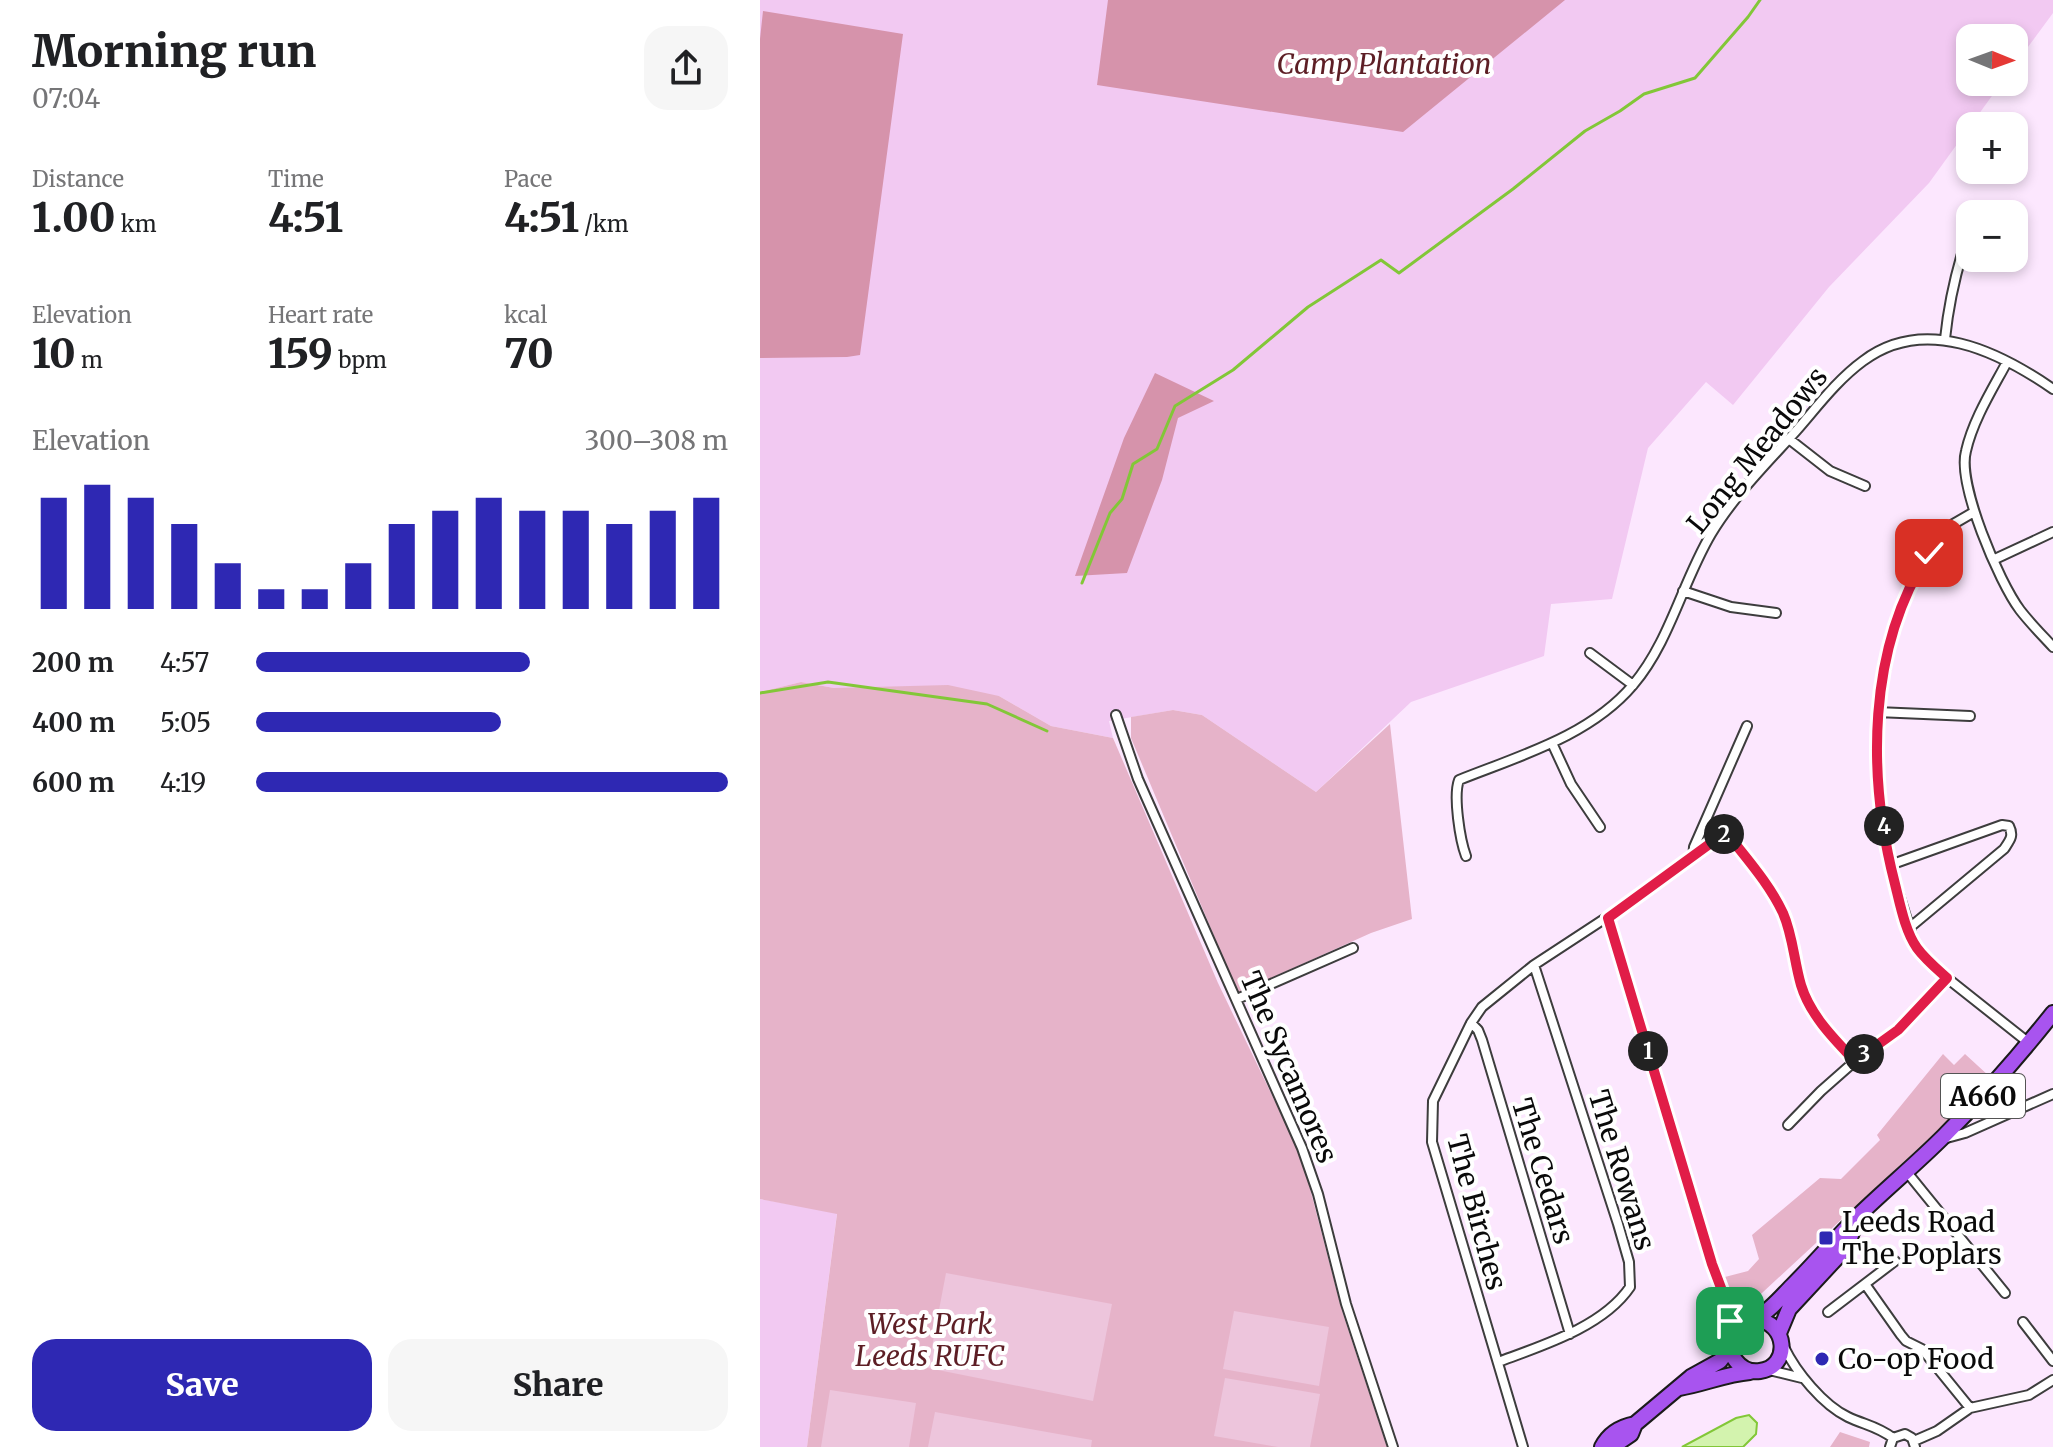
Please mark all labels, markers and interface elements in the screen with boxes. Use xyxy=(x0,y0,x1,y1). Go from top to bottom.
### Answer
text: Morning run xyxy=(32,24,316,79)
north arrow xyxy=(1956,24,2028,96)
map controls xyxy=(1956,24,2028,272)
button: share xyxy=(644,26,728,110)
park label: Camp Plantation xyxy=(1276,46,1492,82)
text: 07:04 xyxy=(32,82,100,115)
button: + xyxy=(1956,112,2028,184)
text: Distance xyxy=(32,165,124,193)
text: Time xyxy=(268,165,324,193)
text: Pace xyxy=(504,165,552,193)
text: 1.00 xyxy=(32,193,116,243)
text: 4:51 xyxy=(268,193,343,243)
text: 4:51 xyxy=(504,193,579,243)
button: − xyxy=(1956,200,2028,272)
text: km xyxy=(116,210,157,238)
text: /km xyxy=(579,210,629,238)
text: Elevation xyxy=(32,301,132,329)
text: Heart rate xyxy=(268,301,373,329)
text: kcal xyxy=(504,301,547,329)
text: 10 xyxy=(32,329,76,379)
text: 159 xyxy=(268,329,333,379)
text: 70 xyxy=(504,329,554,379)
text: m xyxy=(76,346,103,374)
text: bpm xyxy=(333,346,387,374)
street label: Long Meadows xyxy=(1679,359,1835,541)
text: Elevation xyxy=(32,424,150,457)
text: 300–308 m xyxy=(584,424,728,457)
pin xyxy=(1895,519,1963,587)
icon: check xyxy=(1907,531,1951,575)
text: 200 m xyxy=(32,646,114,679)
text: 4:57 xyxy=(160,646,209,679)
text: 400 m xyxy=(32,706,115,739)
text: 5:05 xyxy=(160,706,211,739)
text: 600 m xyxy=(32,766,115,799)
text: 4:19 xyxy=(160,766,206,799)
pin: 4 xyxy=(1864,806,1904,846)
text: 4 xyxy=(1877,812,1891,840)
pin: 2 xyxy=(1704,814,1744,854)
text: 2 xyxy=(1718,820,1730,848)
street label: The Sycamores xyxy=(1232,966,1346,1168)
pin: 1 xyxy=(1628,1031,1668,1071)
pin: 3 xyxy=(1844,1034,1884,1074)
text: 1 xyxy=(1643,1037,1653,1065)
text: 3 xyxy=(1858,1040,1870,1068)
road number: A660 xyxy=(1941,1074,2025,1118)
street label: The Rowans xyxy=(1581,1086,1663,1254)
street label: The Cedars xyxy=(1504,1094,1582,1248)
street label: The Birches xyxy=(1439,1130,1515,1294)
place label: Leeds Road The Poplars xyxy=(1842,1204,2002,1272)
marker: Leeds Road The Poplars xyxy=(1817,1229,1835,1247)
pin xyxy=(1696,1287,1764,1355)
icon: arrive xyxy=(1708,1299,1752,1343)
park label: West Park Leeds RUFC xyxy=(855,1306,1005,1374)
button: Save xyxy=(32,1339,372,1431)
button: Share xyxy=(388,1339,728,1431)
place label: Co-op Food xyxy=(1838,1341,1994,1377)
marker: Co-op Food xyxy=(1813,1350,1831,1368)

